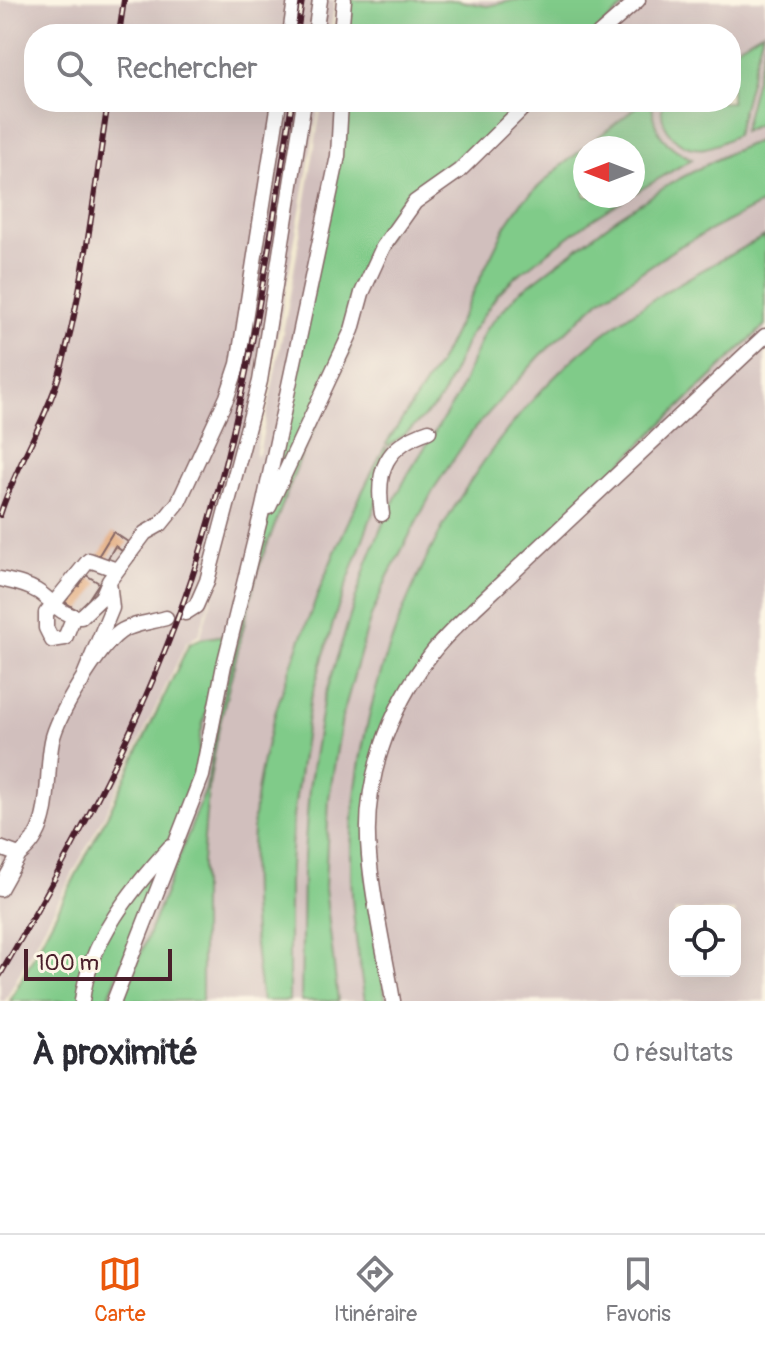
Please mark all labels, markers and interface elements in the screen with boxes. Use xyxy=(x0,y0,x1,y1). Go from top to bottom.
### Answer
search box xyxy=(24,24,741,112)
icon: search xyxy=(52,46,96,90)
text: Rechercher xyxy=(116,50,258,87)
north arrow xyxy=(573,136,645,208)
map controls xyxy=(669,905,741,977)
button: locate xyxy=(669,905,741,977)
scale bar xyxy=(24,945,172,981)
text: 100 m xyxy=(36,949,99,977)
text: À proximité xyxy=(32,1032,198,1075)
text: 0 résultats xyxy=(612,1037,733,1069)
tab: Carte xyxy=(94,1252,146,1328)
tab: Itinéraire xyxy=(334,1252,417,1328)
tab: Favoris xyxy=(605,1252,671,1328)

